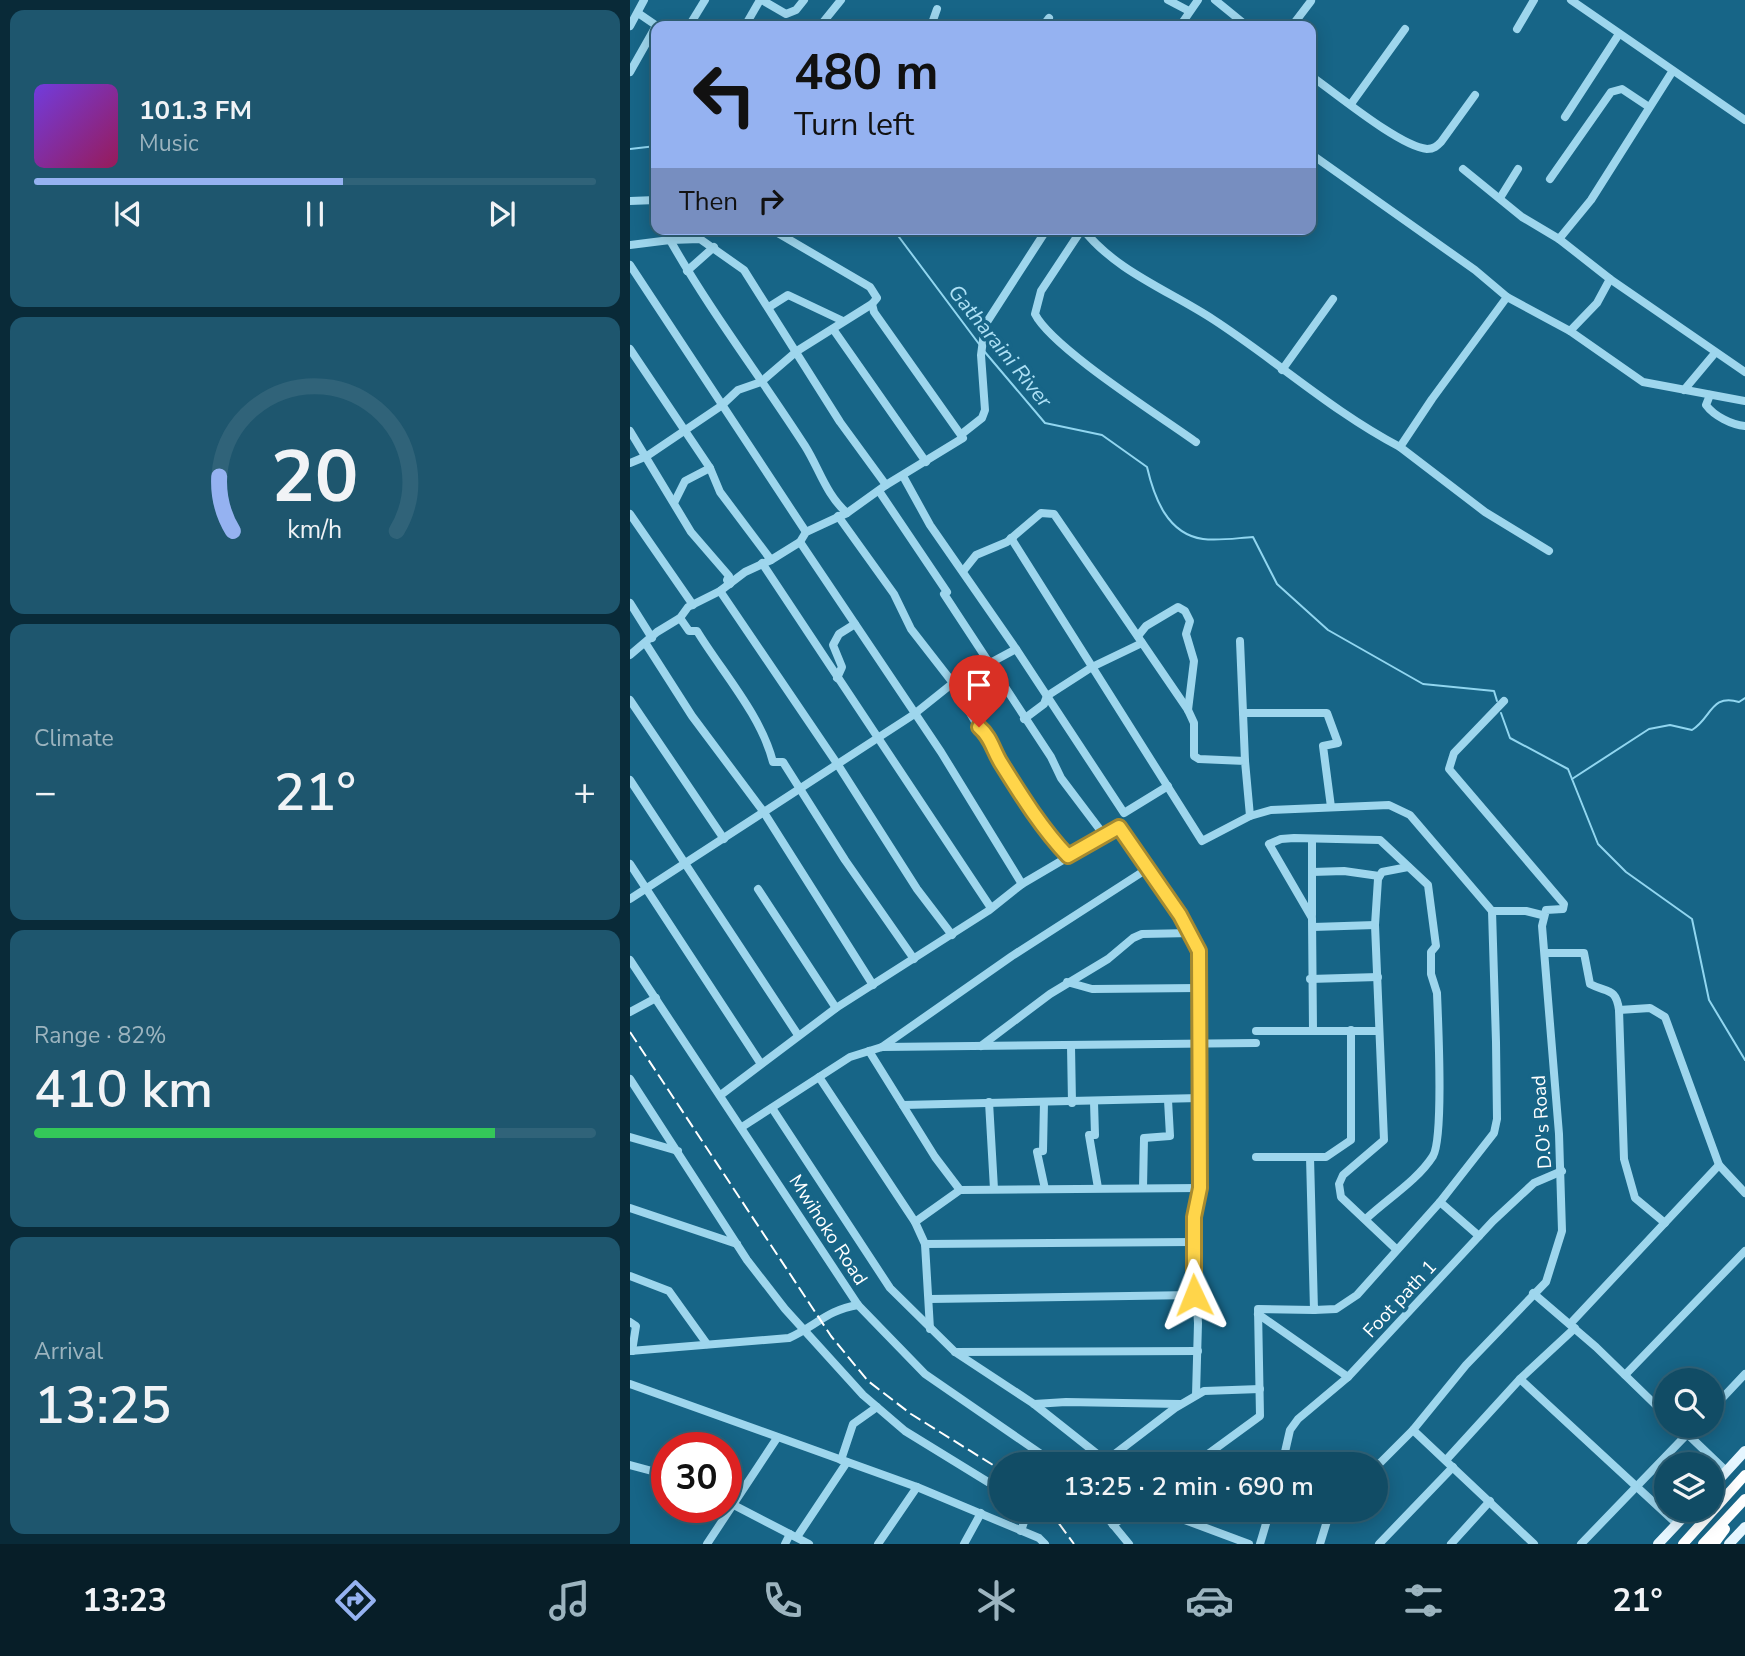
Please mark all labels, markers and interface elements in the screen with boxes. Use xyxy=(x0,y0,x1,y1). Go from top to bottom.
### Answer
text: 480 m xyxy=(794,39,938,106)
icon: left xyxy=(679,49,770,140)
text: 101.3 FM xyxy=(139,93,252,128)
text: Turn left xyxy=(794,103,914,146)
text: Music xyxy=(139,128,199,159)
icon: right xyxy=(752,182,790,220)
text: Then xyxy=(679,184,738,219)
icon: previous xyxy=(109,195,147,233)
icon: pause xyxy=(296,195,334,233)
icon: next xyxy=(483,195,521,233)
water label: Gatharaini River xyxy=(942,279,1059,414)
text: 20 xyxy=(271,428,359,528)
text: km/h xyxy=(287,513,343,547)
pin xyxy=(949,655,1009,727)
icon: arrive xyxy=(960,666,998,704)
text: Climate xyxy=(34,723,114,754)
text: 21° xyxy=(274,757,356,828)
text: − xyxy=(34,767,57,818)
text: + xyxy=(573,767,596,818)
text: Range · 82% xyxy=(34,1020,166,1051)
text: 410 km xyxy=(34,1054,213,1125)
street label: D.O's Road xyxy=(1526,1074,1558,1170)
street label: Mwihoko Road xyxy=(783,1170,873,1290)
street label: Foot path 1 xyxy=(1357,1254,1443,1344)
position arrow xyxy=(1157,1258,1231,1332)
text: Arrival xyxy=(34,1336,103,1367)
map controls xyxy=(1654,1368,1724,1522)
button: search xyxy=(1654,1368,1724,1438)
text: 13:25 xyxy=(34,1370,171,1441)
speed limit sign: 30 xyxy=(651,1432,742,1523)
button: layers xyxy=(1654,1452,1724,1522)
text: 13:25 · 2 min · 690 m xyxy=(1063,1469,1314,1504)
icon: directions xyxy=(331,1576,380,1625)
icon: music xyxy=(545,1576,594,1625)
icon: phone xyxy=(758,1576,807,1625)
icon: climate xyxy=(972,1576,1021,1625)
icon: car xyxy=(1185,1576,1234,1625)
icon: filters xyxy=(1399,1576,1448,1625)
text: 13:23 xyxy=(82,1579,167,1622)
text: 21° xyxy=(1612,1579,1663,1622)

